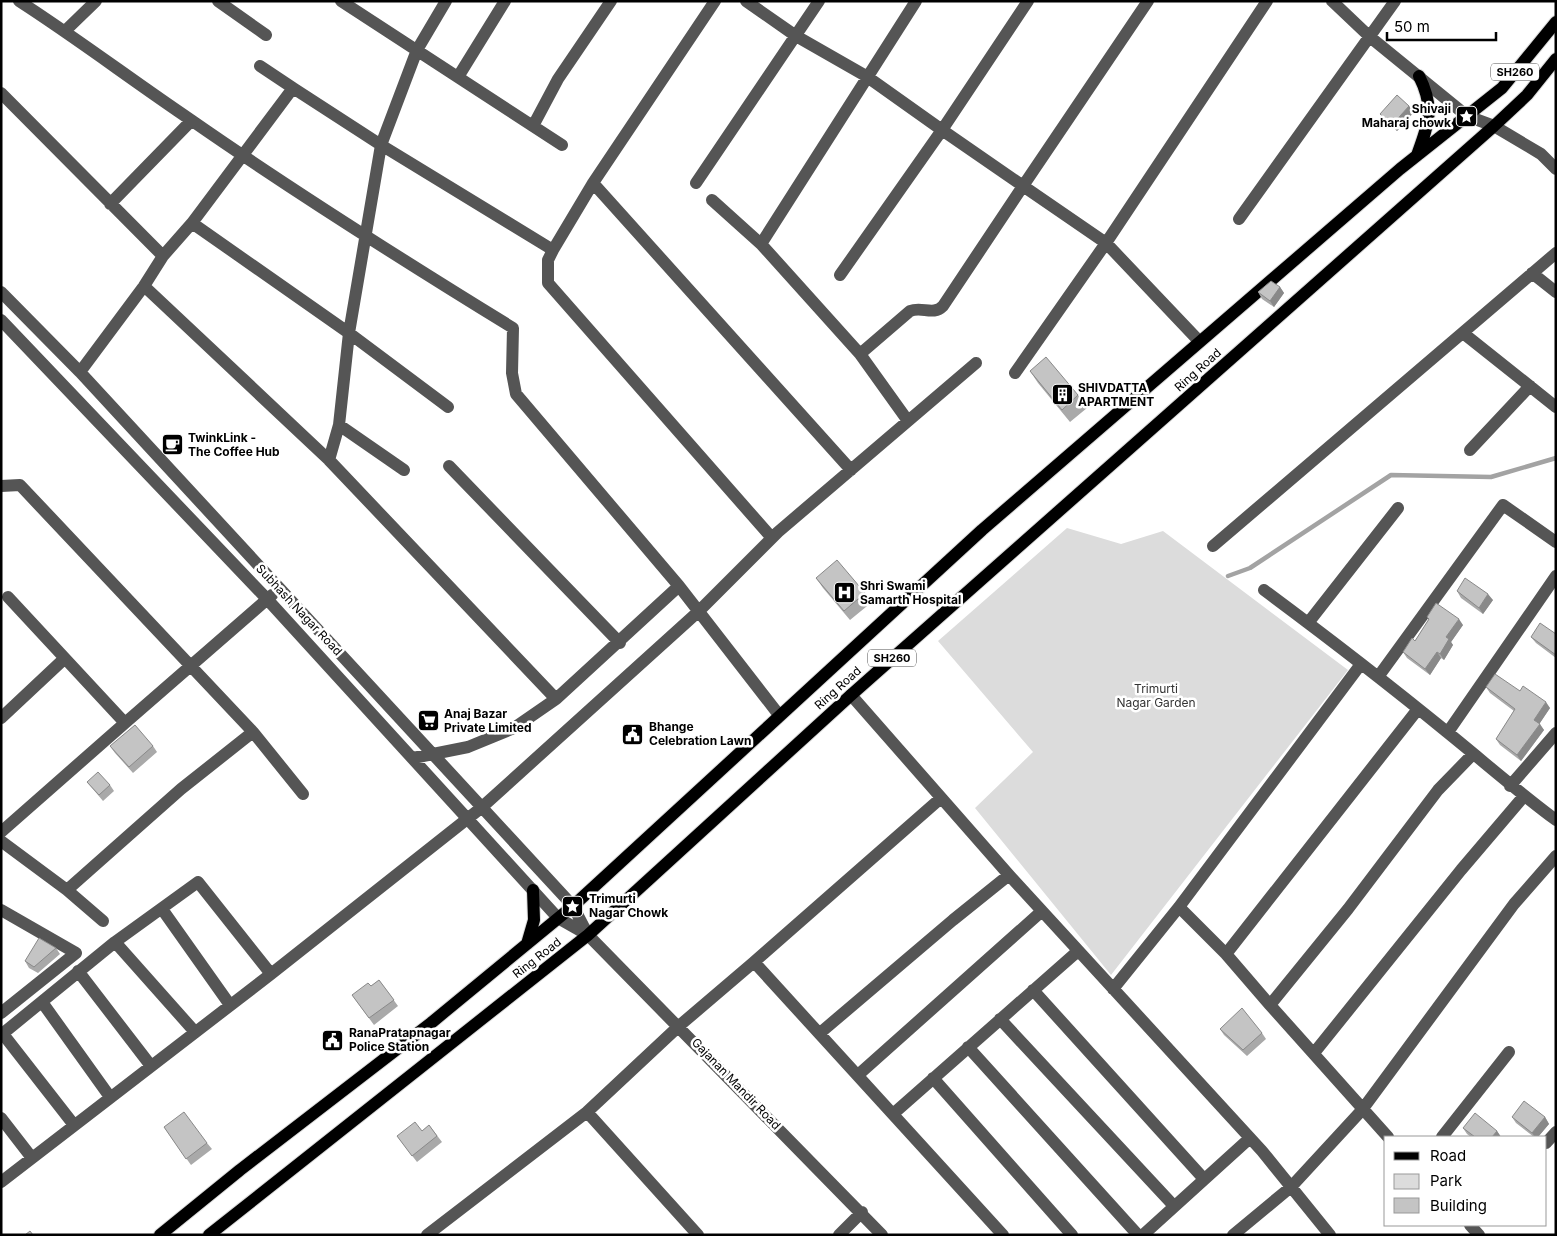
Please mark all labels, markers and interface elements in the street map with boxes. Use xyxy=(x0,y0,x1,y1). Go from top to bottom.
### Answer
scale bar xyxy=(1387,10,1496,42)
text: 50 m xyxy=(1394,17,1430,36)
road number: SH260 xyxy=(1491,64,1539,80)
place label: Shivaji Maharaj chowk xyxy=(1362,101,1451,130)
place icon: Shivaji Maharaj chowk xyxy=(1455,104,1479,128)
street label: Ring Road xyxy=(1171,345,1224,394)
place label: SHIVDATTA APARTMENT xyxy=(1078,380,1154,409)
building icon: SHIVDATTA APARTMENT xyxy=(1050,383,1074,407)
place label: TwinkLink - The Coffee Hub xyxy=(188,430,280,459)
cafe icon: TwinkLink - The Coffee Hub xyxy=(160,433,184,457)
street label: Subhash Nagar Road xyxy=(253,561,346,658)
place label: Shri Swami Samarth Hospital xyxy=(860,578,961,607)
hospital icon: Shri Swami Samarth Hospital xyxy=(832,581,856,605)
road number: SH260 xyxy=(868,650,916,666)
street label: Ring Road xyxy=(811,663,864,712)
park label: Trimurti Nagar Garden xyxy=(1116,681,1196,710)
place label: Anaj Bazar Private Limited xyxy=(444,706,532,735)
supermarket icon: Anaj Bazar Private Limited xyxy=(416,709,440,733)
place label: Bhange Celebration Lawn xyxy=(649,719,751,748)
public building icon: Bhange Celebration Lawn xyxy=(621,722,645,746)
place label: Trimurti Nagar Chowk xyxy=(589,891,668,920)
place icon: Trimurti Nagar Chowk xyxy=(561,894,585,918)
street label: Ring Road xyxy=(509,934,564,981)
place label: RanaPratapnagar Police Station xyxy=(349,1025,451,1054)
public building icon: RanaPratapnagar Police Station xyxy=(321,1028,345,1052)
street label: Gajanan Mandir Road xyxy=(689,1035,784,1133)
legend xyxy=(1384,1136,1547,1226)
text: Road xyxy=(1430,1146,1466,1165)
text: Park xyxy=(1430,1171,1463,1190)
text: Building xyxy=(1430,1196,1487,1215)

